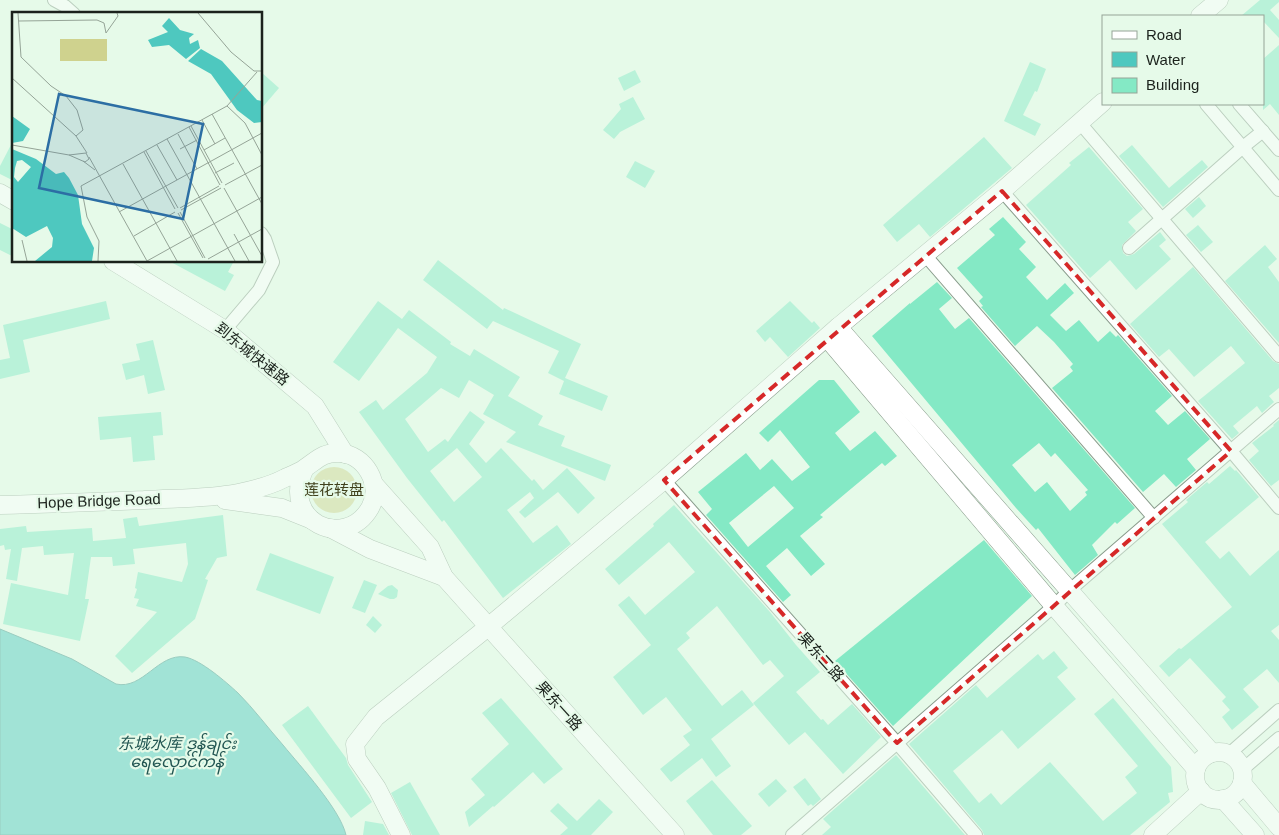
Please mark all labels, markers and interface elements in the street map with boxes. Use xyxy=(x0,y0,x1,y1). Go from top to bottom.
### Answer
inset map xyxy=(12,12,262,262)
legend xyxy=(1102,15,1264,105)
text: Road xyxy=(1146,26,1182,43)
text: Water xyxy=(1146,51,1185,68)
text: Building xyxy=(1146,76,1199,93)
street label: 到东城快速路 xyxy=(212,319,293,389)
park label: 莲花转盘 xyxy=(304,481,364,498)
street label: Hope Bridge Road xyxy=(37,490,161,511)
street label: 果东二路 xyxy=(795,629,848,685)
street label: 果东一路 xyxy=(533,678,586,734)
water label: 东城水库 ဒွန်ချင်း ရေလှောင်ကန် xyxy=(118,732,238,775)

